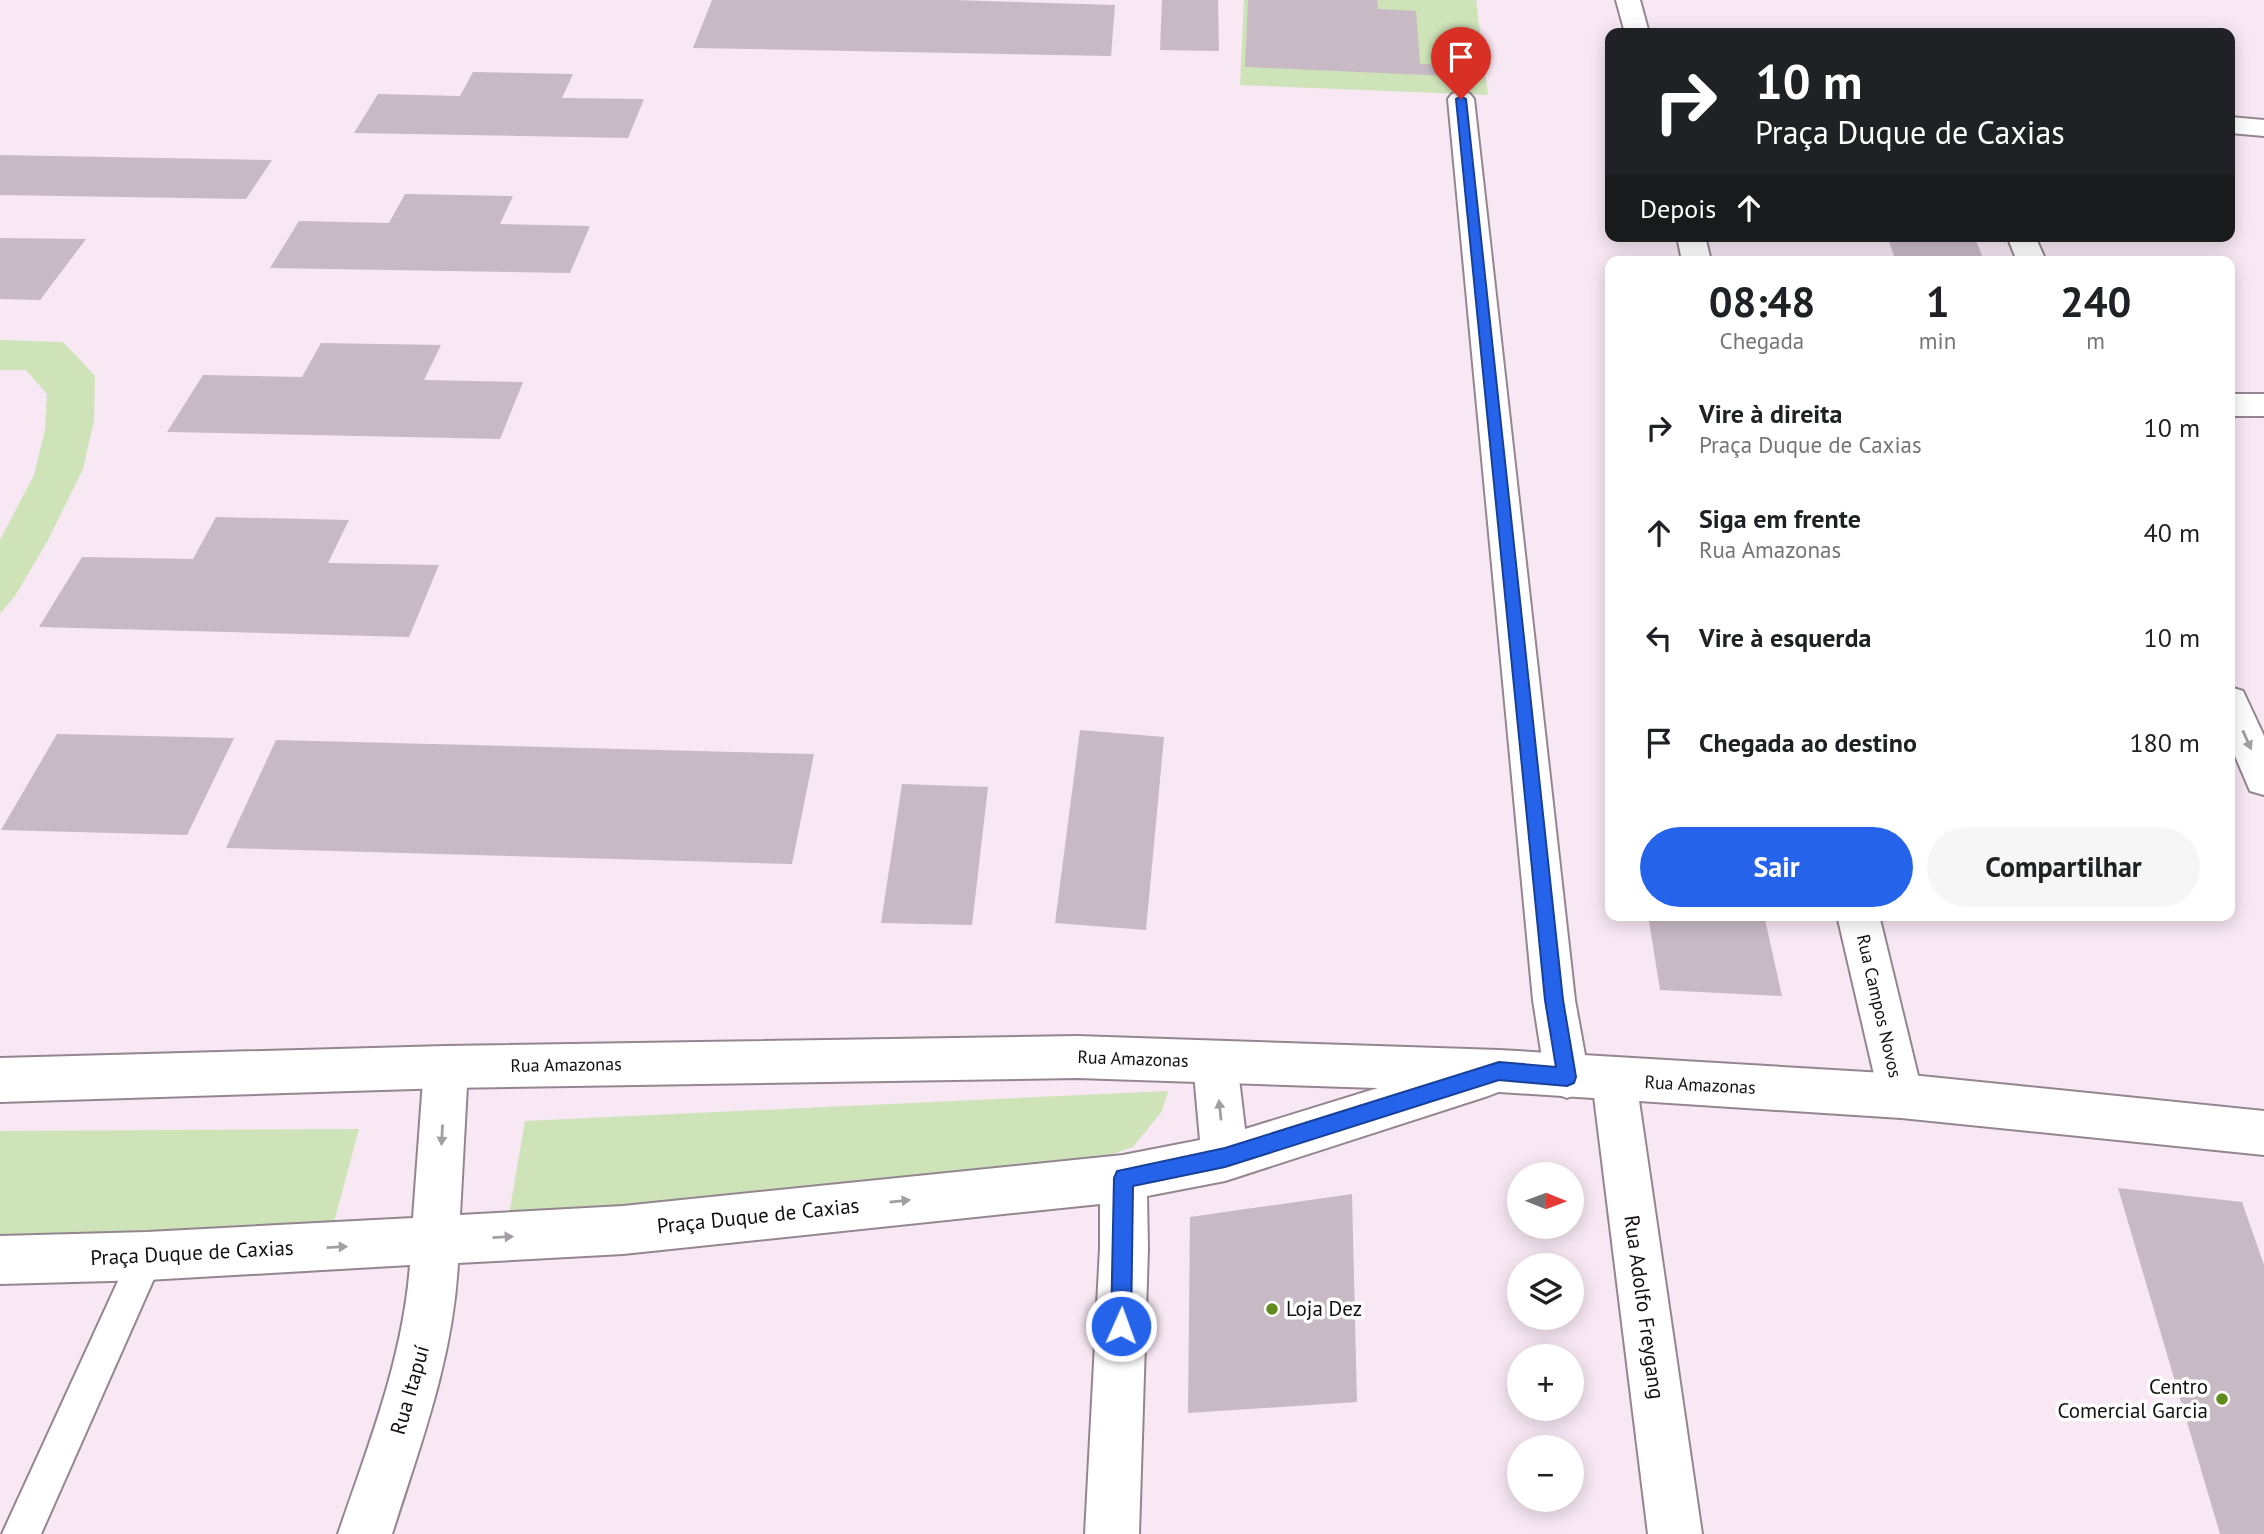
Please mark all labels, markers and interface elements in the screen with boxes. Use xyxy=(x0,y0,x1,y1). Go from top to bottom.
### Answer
pin xyxy=(1431,27,1491,99)
icon: arrive xyxy=(1442,38,1480,76)
text: 10 m xyxy=(1755,49,1862,113)
icon: right xyxy=(1640,56,1731,147)
text: Praça Duque de Caxias xyxy=(1755,111,2065,153)
icon: ahead xyxy=(1730,189,1768,227)
text: Depois xyxy=(1640,192,1716,225)
text: 08:48 xyxy=(1709,274,1815,329)
text: 1 xyxy=(1926,274,1949,329)
text: 240 xyxy=(2060,274,2131,329)
text: Chegada xyxy=(1720,326,1804,355)
text: min xyxy=(1919,326,1956,355)
text: m xyxy=(2086,326,2105,355)
text: Vire à direita xyxy=(1699,397,1842,430)
icon: right xyxy=(1640,409,1678,447)
text: 10 m xyxy=(2144,411,2200,444)
text: Praça Duque de Caxias xyxy=(1699,430,1922,459)
text: Siga em frente xyxy=(1699,502,1861,535)
icon: ahead xyxy=(1640,514,1678,552)
text: 40 m xyxy=(2144,516,2200,549)
text: Rua Amazonas xyxy=(1699,535,1841,564)
icon: left xyxy=(1640,619,1678,657)
text: Vire à esquerda xyxy=(1699,621,1871,654)
text: 10 m xyxy=(2144,621,2200,654)
icon: arrive xyxy=(1640,724,1678,762)
text: Chegada ao destino xyxy=(1699,726,1917,759)
text: 180 m xyxy=(2129,726,2200,759)
one-way arrow xyxy=(2242,730,2253,751)
button: Sair xyxy=(1640,827,1913,907)
button: Compartilhar xyxy=(1927,827,2200,907)
street label: Rua Campos Novos xyxy=(1852,932,1907,1080)
street label: Rua Amazonas xyxy=(1077,1045,1189,1072)
street label: Rua Amazonas xyxy=(510,1052,622,1077)
street label: Rua Amazonas xyxy=(1644,1070,1756,1099)
one-way arrow xyxy=(1214,1099,1225,1121)
one-way arrow xyxy=(436,1124,447,1146)
north arrow xyxy=(1507,1162,1584,1239)
map controls xyxy=(1507,1162,1584,1512)
street label: Praça Duque de Caxias xyxy=(655,1191,860,1240)
one-way arrow xyxy=(889,1196,911,1207)
street label: Rua Adolfo Freygang xyxy=(1618,1213,1671,1401)
one-way arrow xyxy=(492,1231,514,1242)
street label: Praça Duque de Caxias xyxy=(90,1234,294,1271)
one-way arrow xyxy=(327,1241,349,1252)
button: layers xyxy=(1507,1253,1584,1330)
position arrow xyxy=(1084,1289,1158,1363)
place label: Loja Dez xyxy=(1286,1295,1362,1322)
marker: Loja Dez xyxy=(1264,1301,1280,1317)
street label: Rua Itapuí xyxy=(384,1342,435,1438)
button: + xyxy=(1507,1344,1584,1421)
place label: Centro Comercial Garcia xyxy=(2057,1373,2208,1424)
marker: Centro Comercial Garcia xyxy=(2214,1391,2230,1407)
button: − xyxy=(1507,1435,1584,1512)

